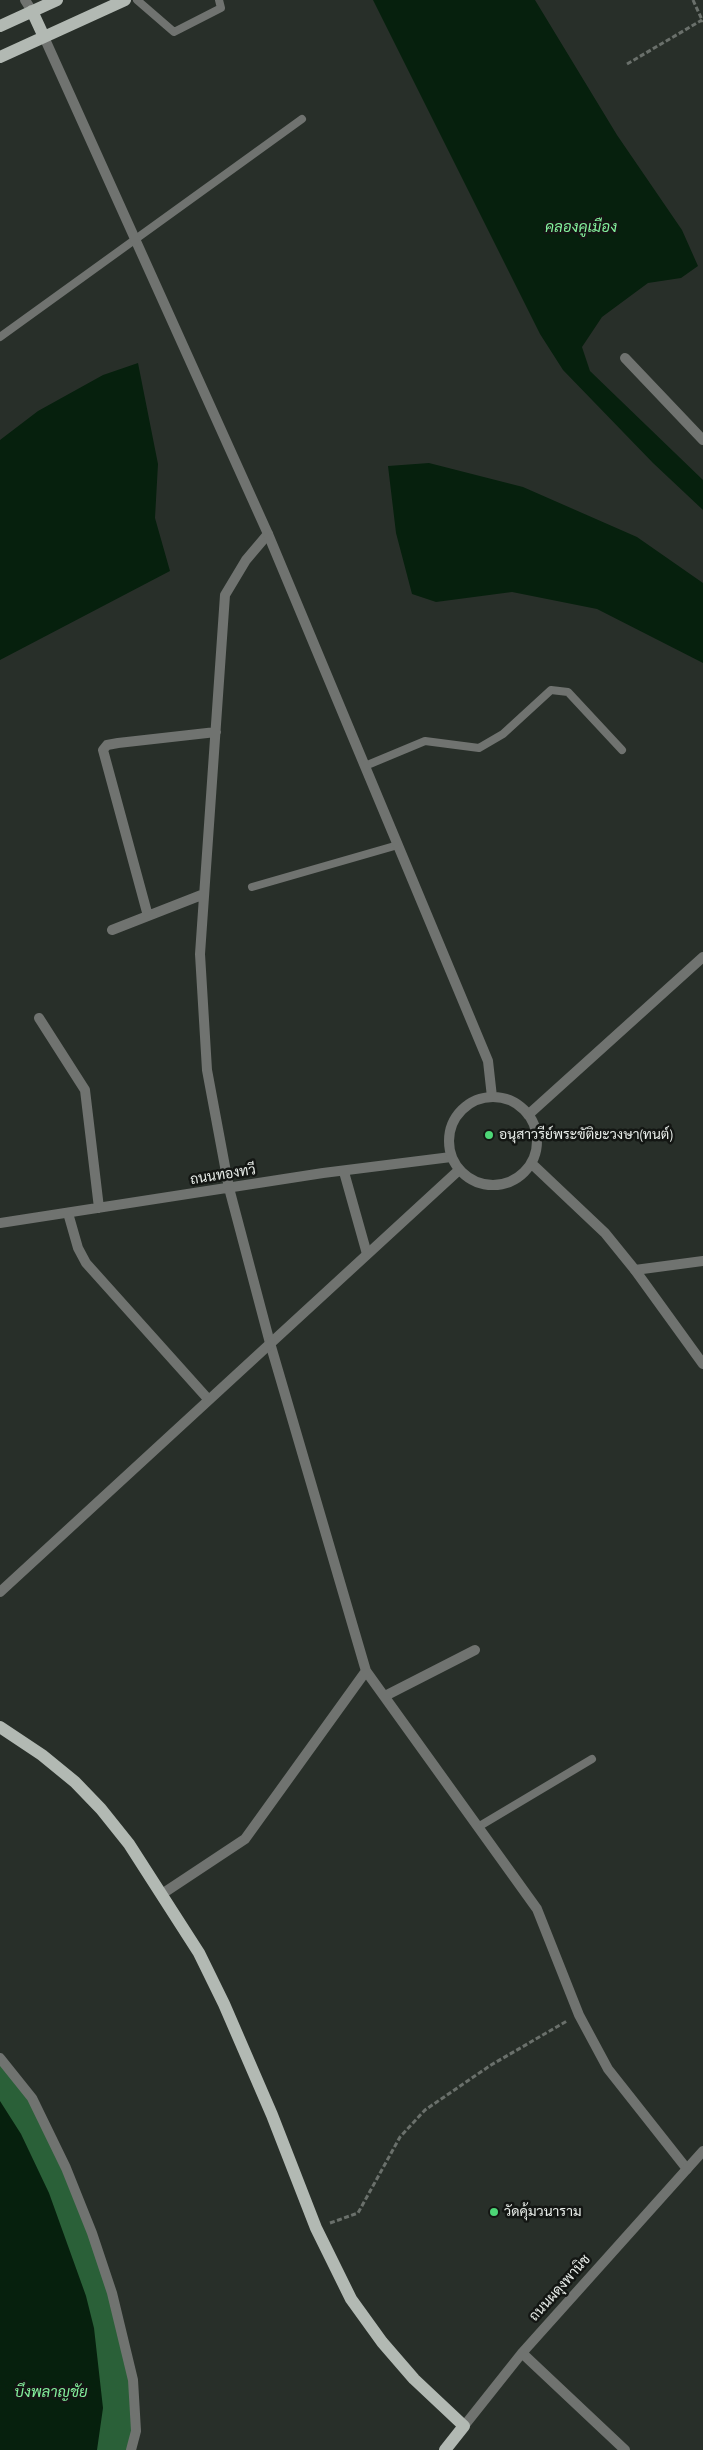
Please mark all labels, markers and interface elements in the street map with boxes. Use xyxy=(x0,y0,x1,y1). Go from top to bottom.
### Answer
water label: คลองคูเมือง xyxy=(545,219,617,237)
place label: อนุสาวรีย์พระขัติยะวงษา(ทนต์) xyxy=(499,1127,673,1143)
marker: อนุสาวรีย์พระขัติยะวงษา(ทนต์) xyxy=(483,1129,495,1141)
street label: ถนนทองทวี xyxy=(189,1162,257,1188)
place label: วัดคุ้มวนาราม xyxy=(504,2204,582,2220)
marker: วัดคุ้มวนาราม xyxy=(488,2206,500,2218)
street label: ถนนผดุงพานิช xyxy=(526,2251,594,2325)
water label: บึงพลาญชัย xyxy=(14,2384,88,2402)

